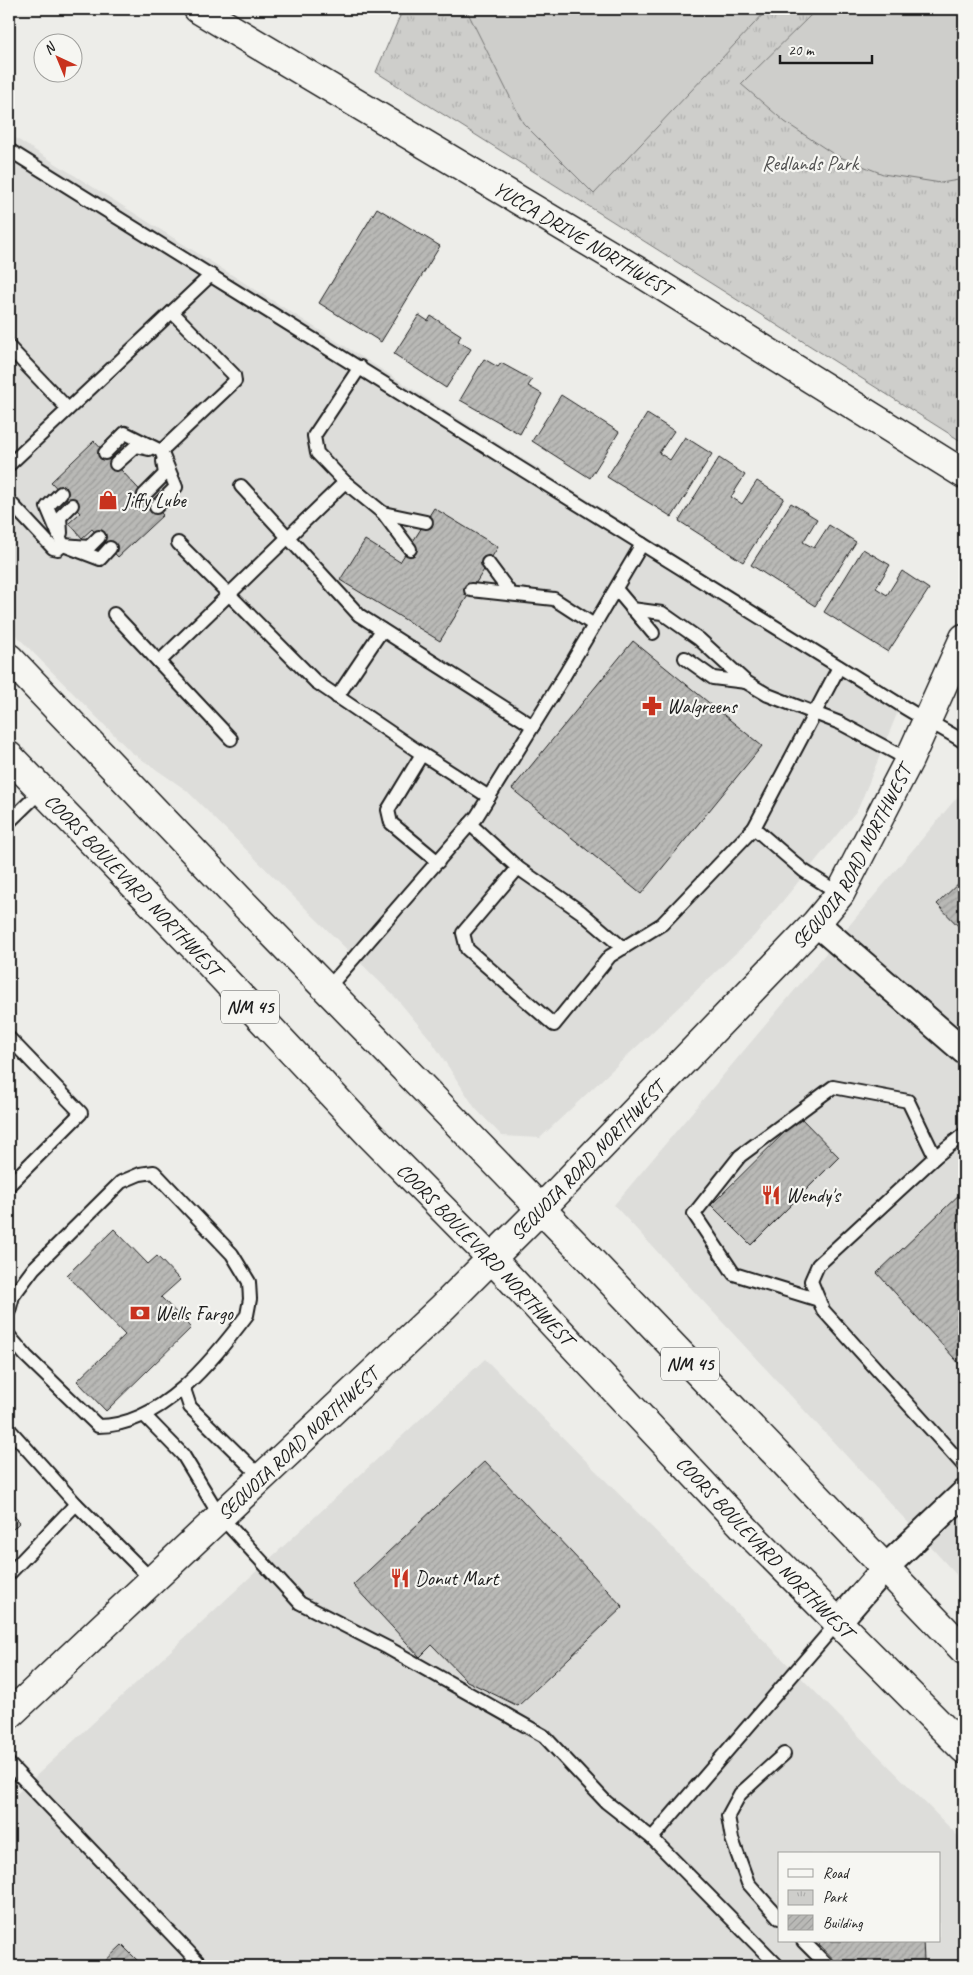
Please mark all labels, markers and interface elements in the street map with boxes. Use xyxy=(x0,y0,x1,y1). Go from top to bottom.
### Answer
north arrow xyxy=(32,32,82,82)
scale bar xyxy=(780,32,873,64)
text: N xyxy=(40,38,60,58)
text: 20 m xyxy=(788,41,815,60)
park label: Redlands Park xyxy=(762,151,860,176)
street label: YUCCA DRIVE NORTHWEST xyxy=(489,175,680,304)
place label: Jiffy Lube xyxy=(122,488,187,513)
shop icon: Jiffy Lube xyxy=(97,489,119,511)
place label: Walgreens xyxy=(667,694,739,719)
pharmacy icon: Walgreens xyxy=(641,695,663,717)
street label: SEQUOIA ROAD NORTHWEST xyxy=(786,757,919,954)
street label: COORS BOULEVARD NORTHWEST xyxy=(40,788,230,985)
road number: NM 45 xyxy=(221,990,279,1024)
street label: SEQUOIA ROAD NORTHWEST xyxy=(505,1072,673,1245)
street label: COORS BOULEVARD NORTHWEST xyxy=(392,1157,582,1354)
place label: Wendy's xyxy=(786,1183,842,1208)
restaurant icon: Wendy's xyxy=(760,1184,782,1206)
place label: Wells Fargo xyxy=(155,1301,234,1326)
bank icon: Wells Fargo xyxy=(129,1302,151,1324)
road number: NM 45 xyxy=(661,1348,719,1380)
street label: SEQUOIA ROAD NORTHWEST xyxy=(212,1359,387,1525)
street label: COORS BOULEVARD NORTHWEST xyxy=(671,1451,862,1647)
place label: Donut Mart xyxy=(415,1566,500,1591)
restaurant icon: Donut Mart xyxy=(389,1567,411,1589)
legend xyxy=(778,1852,940,1942)
text: Road xyxy=(823,1864,850,1883)
text: Park xyxy=(823,1888,848,1907)
text: Building xyxy=(823,1914,863,1933)

